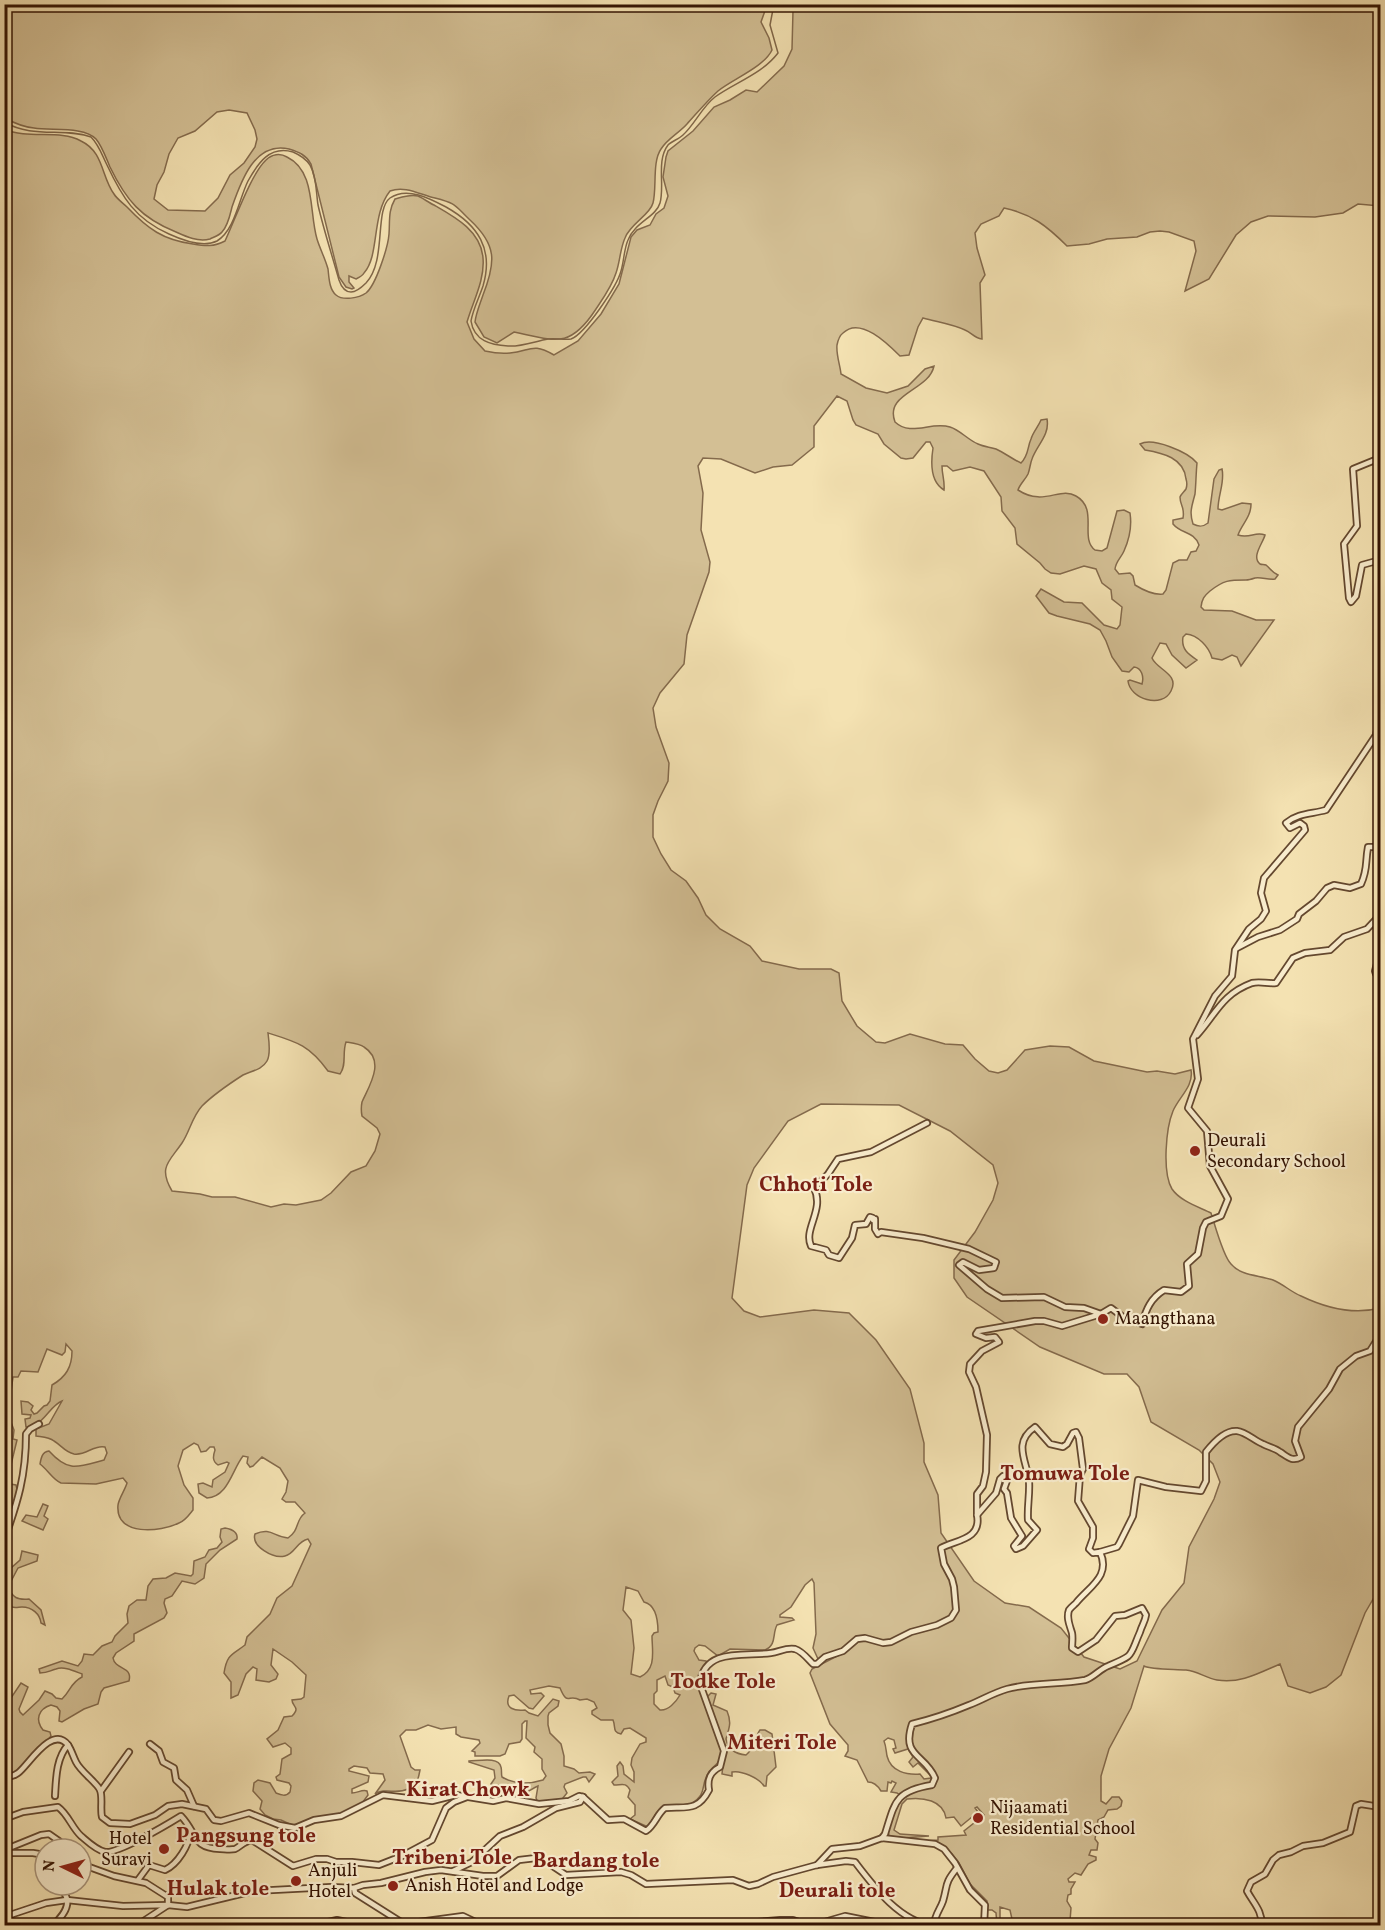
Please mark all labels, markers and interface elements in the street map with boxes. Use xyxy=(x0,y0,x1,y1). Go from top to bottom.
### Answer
place label: Deurali Secondary School xyxy=(1207,1129,1346,1175)
marker: Deurali Secondary School xyxy=(1188,1144,1202,1158)
district label: Chhoti Tole xyxy=(759,1171,873,1200)
place label: Maangthana xyxy=(1115,1307,1215,1332)
marker: Maangthana xyxy=(1096,1312,1110,1326)
district label: Tomuwa Tole xyxy=(1000,1460,1130,1489)
district label: Todke Tole xyxy=(670,1668,776,1697)
district label: Miteri Tole xyxy=(727,1729,837,1758)
district label: Kirat Chowk xyxy=(406,1776,530,1805)
place label: Nijaamati Residential School xyxy=(990,1796,1135,1842)
marker: Nijaamati Residential School xyxy=(971,1811,985,1825)
district label: Pangsung tole xyxy=(176,1822,316,1851)
place label: Hotel Suravi xyxy=(101,1827,152,1873)
north arrow xyxy=(33,1837,93,1897)
marker: Hotel Suravi xyxy=(157,1842,171,1856)
district label: Tribeni Tole xyxy=(392,1844,512,1873)
district label: Bardang tole xyxy=(533,1847,659,1876)
text: N xyxy=(39,1859,62,1873)
place label: Anjuli Hotel xyxy=(308,1859,357,1905)
marker: Anjuli Hotel xyxy=(289,1874,303,1888)
place label: Anish Hotel and Lodge xyxy=(405,1874,584,1899)
district label: Hulak tole xyxy=(167,1875,269,1904)
district label: Deurali tole xyxy=(779,1877,895,1906)
marker: Anish Hotel and Lodge xyxy=(386,1879,400,1893)

